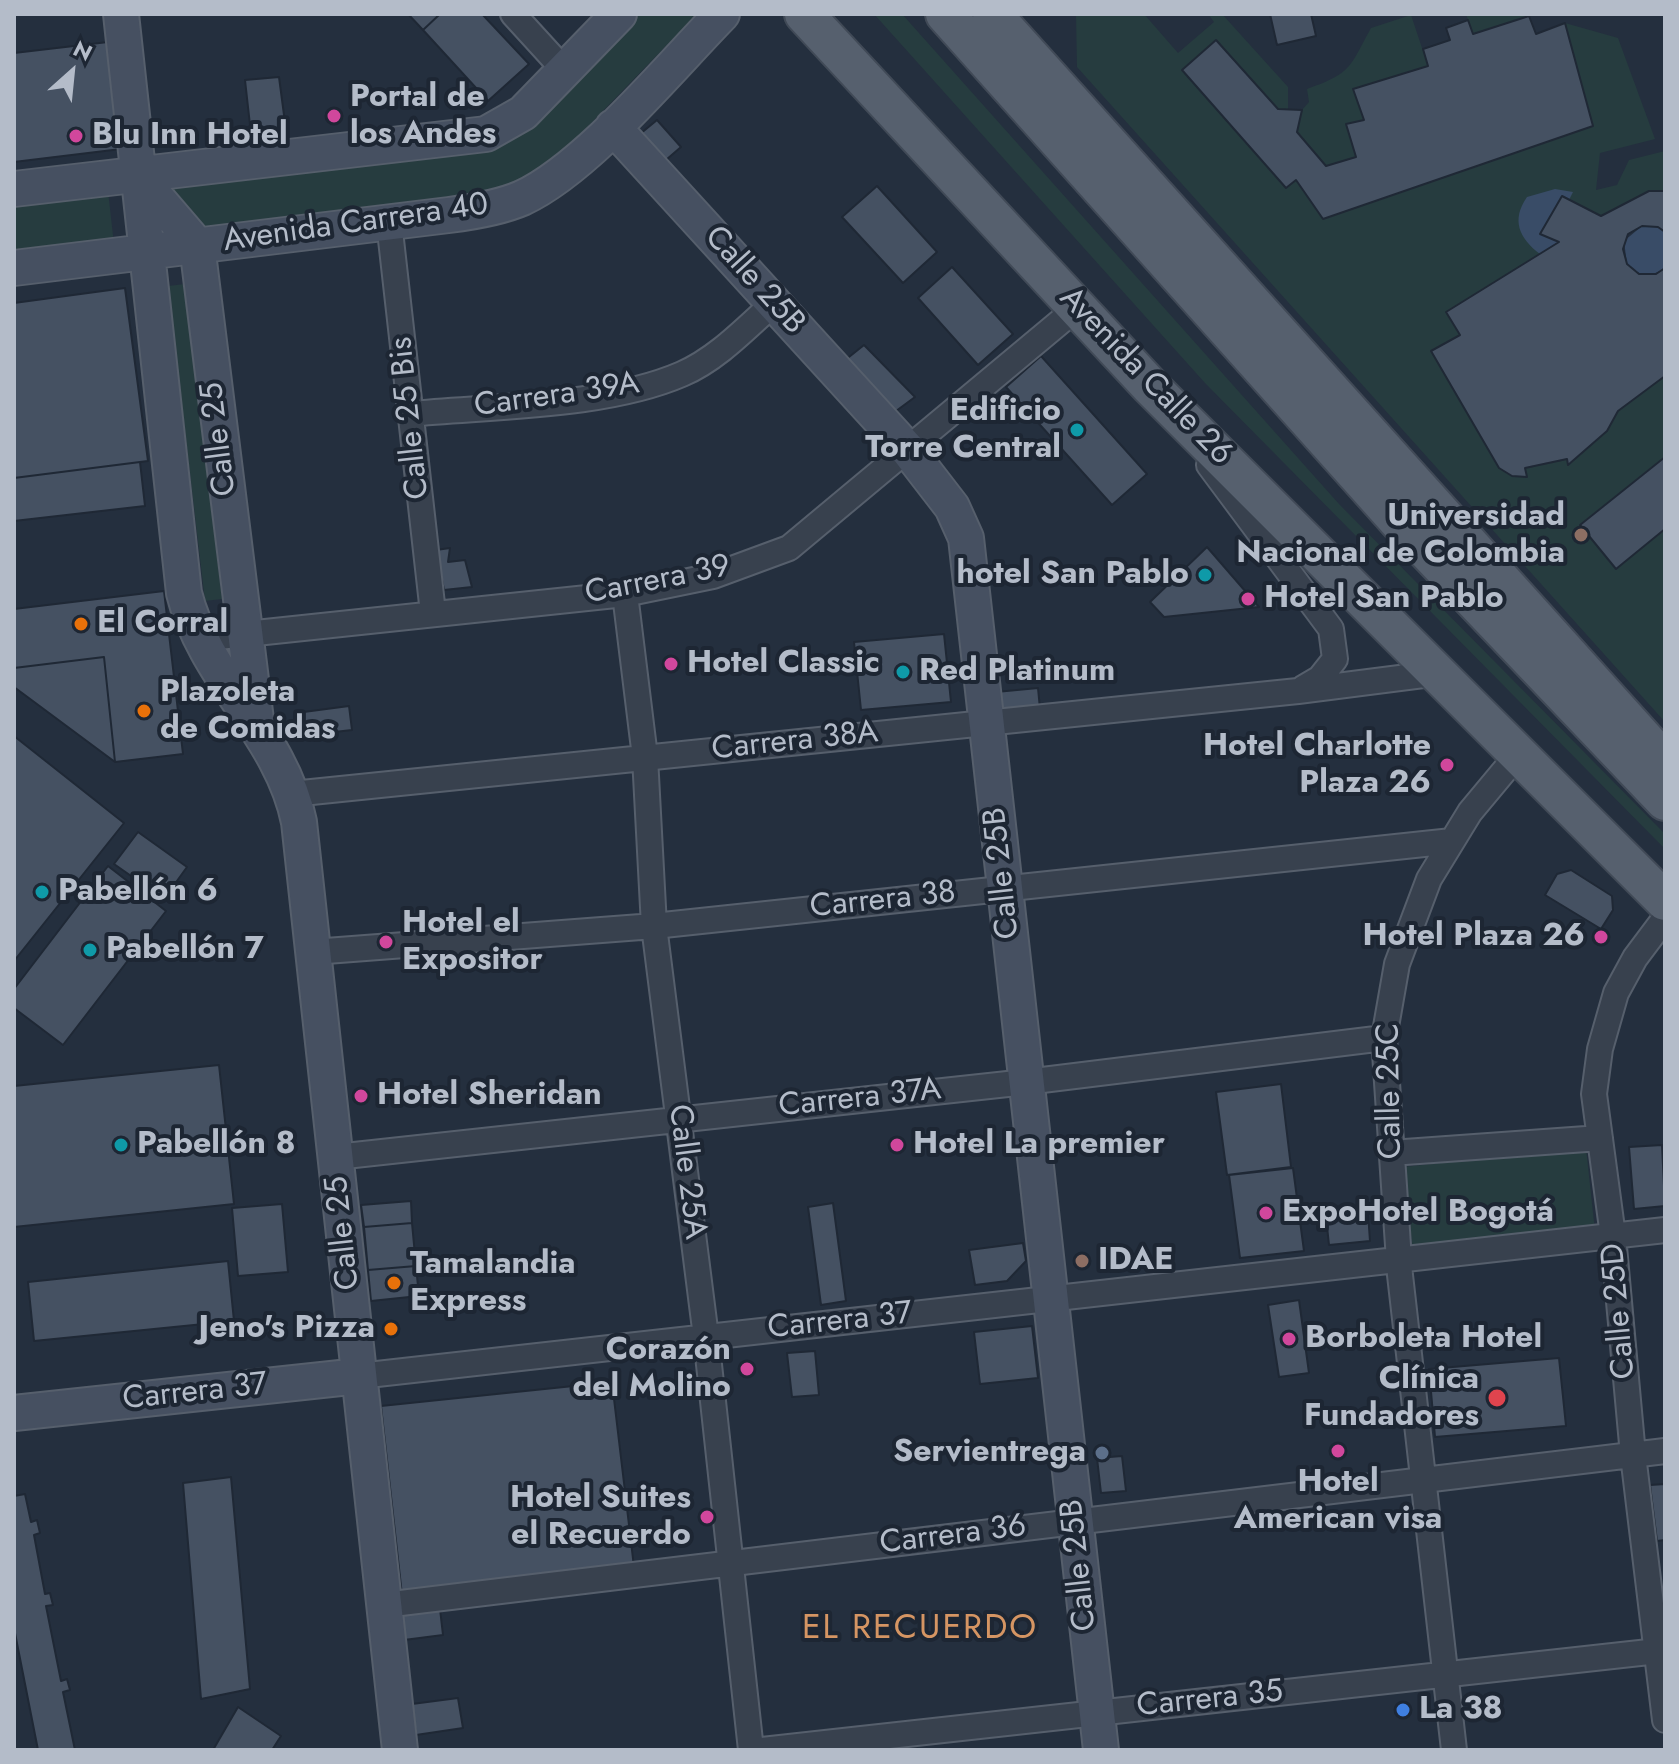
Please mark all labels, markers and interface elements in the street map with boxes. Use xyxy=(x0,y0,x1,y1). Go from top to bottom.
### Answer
north arrow xyxy=(32,32,112,112)
text: N xyxy=(68,32,98,69)
place label: Portal de los Andes xyxy=(350,79,496,154)
marker: Portal de los Andes xyxy=(325,107,343,125)
place label: Blu Inn Hotel xyxy=(92,117,288,155)
marker: Blu Inn Hotel xyxy=(67,127,85,145)
street label: Avenida Carrera 40 xyxy=(221,186,491,262)
street label: Calle 25B xyxy=(695,219,813,343)
street label: Avenida Calle 26 xyxy=(1050,280,1240,474)
street label: Calle 25 Bis xyxy=(383,335,439,501)
street label: Carrera 39A xyxy=(472,365,642,427)
street label: Calle 25 xyxy=(194,380,246,498)
place label: Edificio Torre Central xyxy=(865,393,1061,468)
marker: Edificio Torre Central xyxy=(1068,421,1086,439)
place label: Universidad Nacional de Colombia xyxy=(1236,498,1565,573)
marker: Universidad Nacional de Colombia xyxy=(1572,526,1590,544)
street label: Carrera 39 xyxy=(582,548,734,614)
place label: hotel San Pablo xyxy=(956,556,1189,594)
marker: hotel San Pablo xyxy=(1196,566,1214,584)
place label: Hotel San Pablo xyxy=(1264,580,1504,618)
marker: Hotel San Pablo xyxy=(1239,590,1257,608)
place label: El Corral xyxy=(97,605,228,643)
marker: El Corral xyxy=(72,615,90,633)
place label: Hotel Classic xyxy=(687,645,880,683)
place label: Red Platinum xyxy=(919,653,1115,691)
marker: Hotel Classic xyxy=(662,655,680,673)
marker: Red Platinum xyxy=(894,663,912,681)
place label: Plazoleta de Comidas xyxy=(160,674,336,749)
marker: Plazoleta de Comidas xyxy=(135,702,153,720)
street label: Carrera 38A xyxy=(710,714,880,770)
place label: Hotel Charlotte Plaza 26 xyxy=(1203,728,1431,803)
marker: Hotel Charlotte Plaza 26 xyxy=(1438,756,1456,774)
street label: Calle 25B xyxy=(977,805,1029,941)
place label: Pabellón 6 xyxy=(58,873,218,911)
street label: Carrera 38 xyxy=(808,874,958,928)
marker: Pabellón 6 xyxy=(33,883,51,901)
place label: Hotel el Expositor xyxy=(402,905,543,980)
place label: Hotel Plaza 26 xyxy=(1362,918,1585,956)
marker: Hotel Plaza 26 xyxy=(1592,928,1610,946)
place label: Pabellón 7 xyxy=(106,931,264,969)
marker: Hotel el Expositor xyxy=(377,933,395,951)
marker: Pabellón 7 xyxy=(81,941,99,959)
street label: Calle 25C xyxy=(1371,1023,1411,1159)
street label: Carrera 37A xyxy=(777,1071,943,1127)
place label: Hotel Sheridan xyxy=(377,1077,602,1115)
marker: Hotel Sheridan xyxy=(352,1087,370,1105)
street label: Calle 25A xyxy=(659,1102,713,1242)
place label: Pabellón 8 xyxy=(137,1126,296,1164)
place label: Hotel La premier xyxy=(913,1126,1165,1164)
marker: Pabellón 8 xyxy=(112,1136,130,1154)
marker: Hotel La premier xyxy=(888,1136,906,1154)
street label: Calle 25 xyxy=(319,1174,369,1292)
place label: ExpoHotel Bogotá xyxy=(1282,1194,1554,1232)
marker: ExpoHotel Bogotá xyxy=(1257,1204,1275,1222)
place label: IDAE xyxy=(1098,1242,1174,1280)
street label: Calle 25D xyxy=(1595,1242,1645,1380)
place label: Tamalandia Express xyxy=(410,1246,576,1321)
marker: IDAE xyxy=(1073,1252,1091,1270)
marker: Tamalandia Express xyxy=(385,1274,403,1292)
street label: Carrera 37 xyxy=(766,1295,914,1349)
place label: Jeno's Pizza xyxy=(199,1310,375,1348)
marker: Jeno's Pizza xyxy=(382,1320,400,1338)
place label: Borboleta Hotel xyxy=(1305,1320,1542,1358)
marker: Borboleta Hotel xyxy=(1280,1330,1298,1348)
place label: Corazón del Molino xyxy=(573,1332,731,1407)
marker: Corazón del Molino xyxy=(738,1360,756,1378)
place label: Clínica Fundadores xyxy=(1304,1361,1479,1436)
street label: Carrera 37 xyxy=(121,1366,269,1420)
marker: Clínica Fundadores xyxy=(1486,1387,1508,1409)
place label: Servientrega xyxy=(893,1434,1086,1472)
marker: Hotel American visa xyxy=(1329,1442,1347,1460)
marker: Servientrega xyxy=(1093,1444,1111,1462)
place label: Hotel American visa xyxy=(1234,1464,1442,1539)
place label: Hotel Suites el Recuerdo xyxy=(510,1480,691,1555)
street label: Calle 25B xyxy=(1054,1497,1106,1633)
marker: Hotel Suites el Recuerdo xyxy=(698,1508,716,1526)
street label: Carrera 36 xyxy=(878,1508,1028,1564)
district label: EL RECUERDO xyxy=(802,1610,1038,1650)
street label: Carrera 35 xyxy=(1135,1673,1285,1727)
place label: La 38 xyxy=(1419,1691,1503,1729)
marker: La 38 xyxy=(1394,1701,1412,1719)

